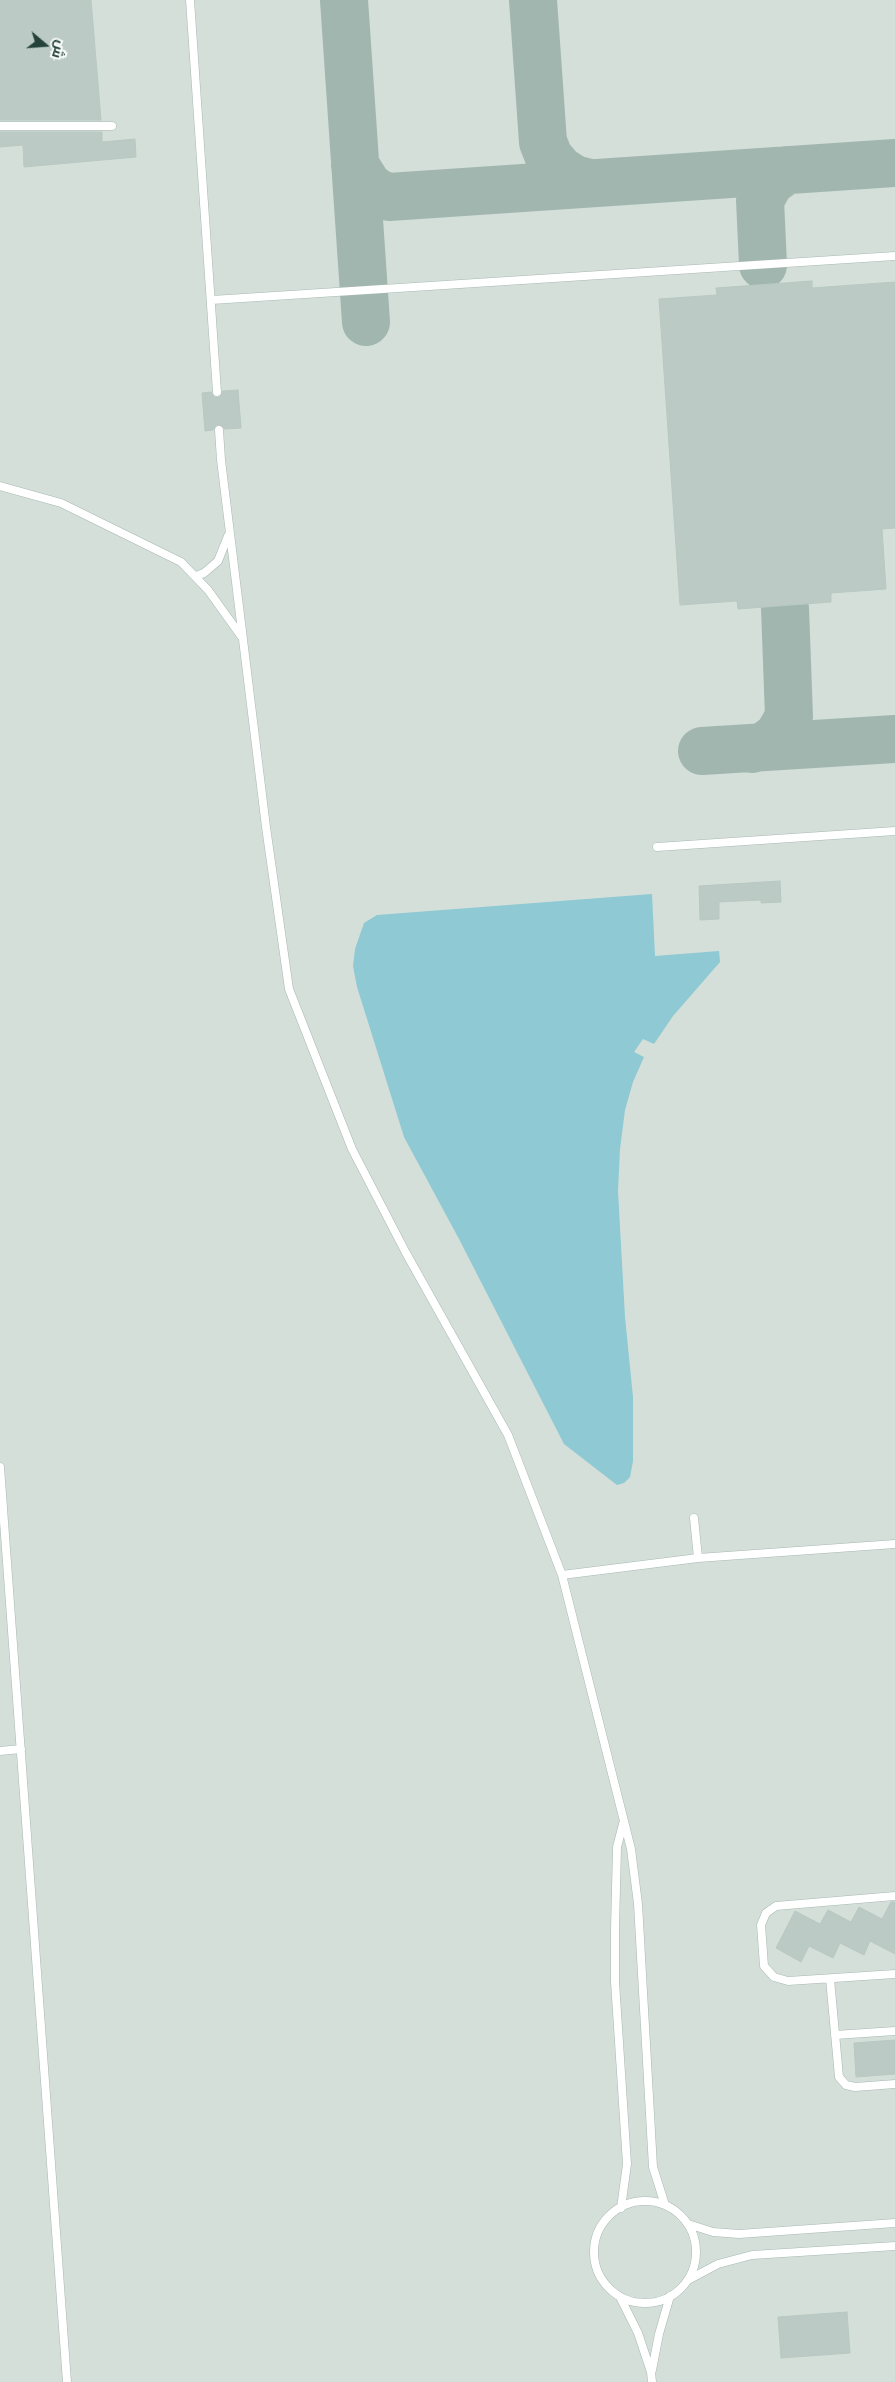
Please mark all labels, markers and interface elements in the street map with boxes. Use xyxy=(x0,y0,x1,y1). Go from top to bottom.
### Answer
north arrow xyxy=(20,20,70,70)
text: ش xyxy=(48,38,71,61)

